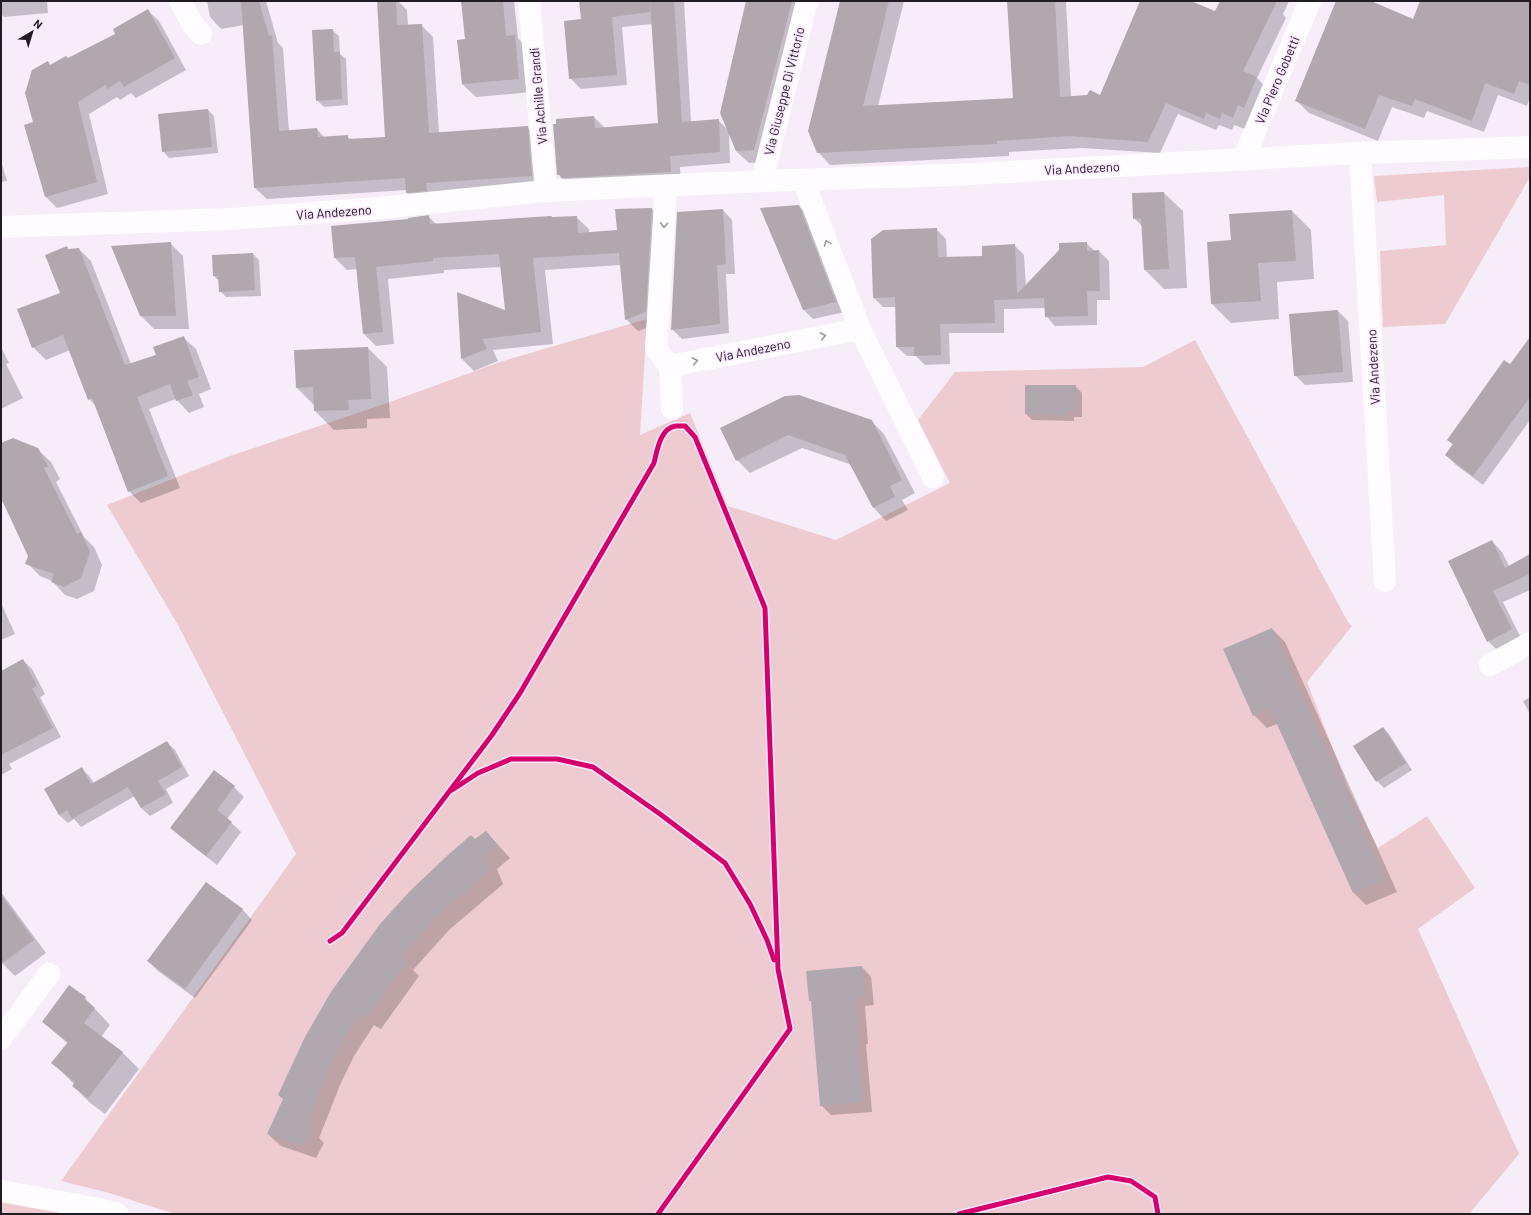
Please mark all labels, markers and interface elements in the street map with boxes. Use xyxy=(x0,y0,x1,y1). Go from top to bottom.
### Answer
north arrow xyxy=(12,12,52,52)
text: N xyxy=(32,16,45,31)
street label: Via Giuseppe Di Vittorio xyxy=(760,25,808,157)
street label: Via Piero Gobetti xyxy=(1251,34,1303,126)
street label: Via Achille Grandi xyxy=(526,47,550,145)
street label: Via Andezeno xyxy=(1044,158,1120,178)
street label: Via Andezeno xyxy=(296,201,372,223)
one-way arrow xyxy=(659,222,668,228)
one-way arrow xyxy=(824,239,832,246)
street label: Via Andezeno xyxy=(1363,329,1383,405)
one-way arrow xyxy=(820,333,826,341)
street label: Via Andezeno xyxy=(714,335,792,365)
one-way arrow xyxy=(692,358,699,366)

